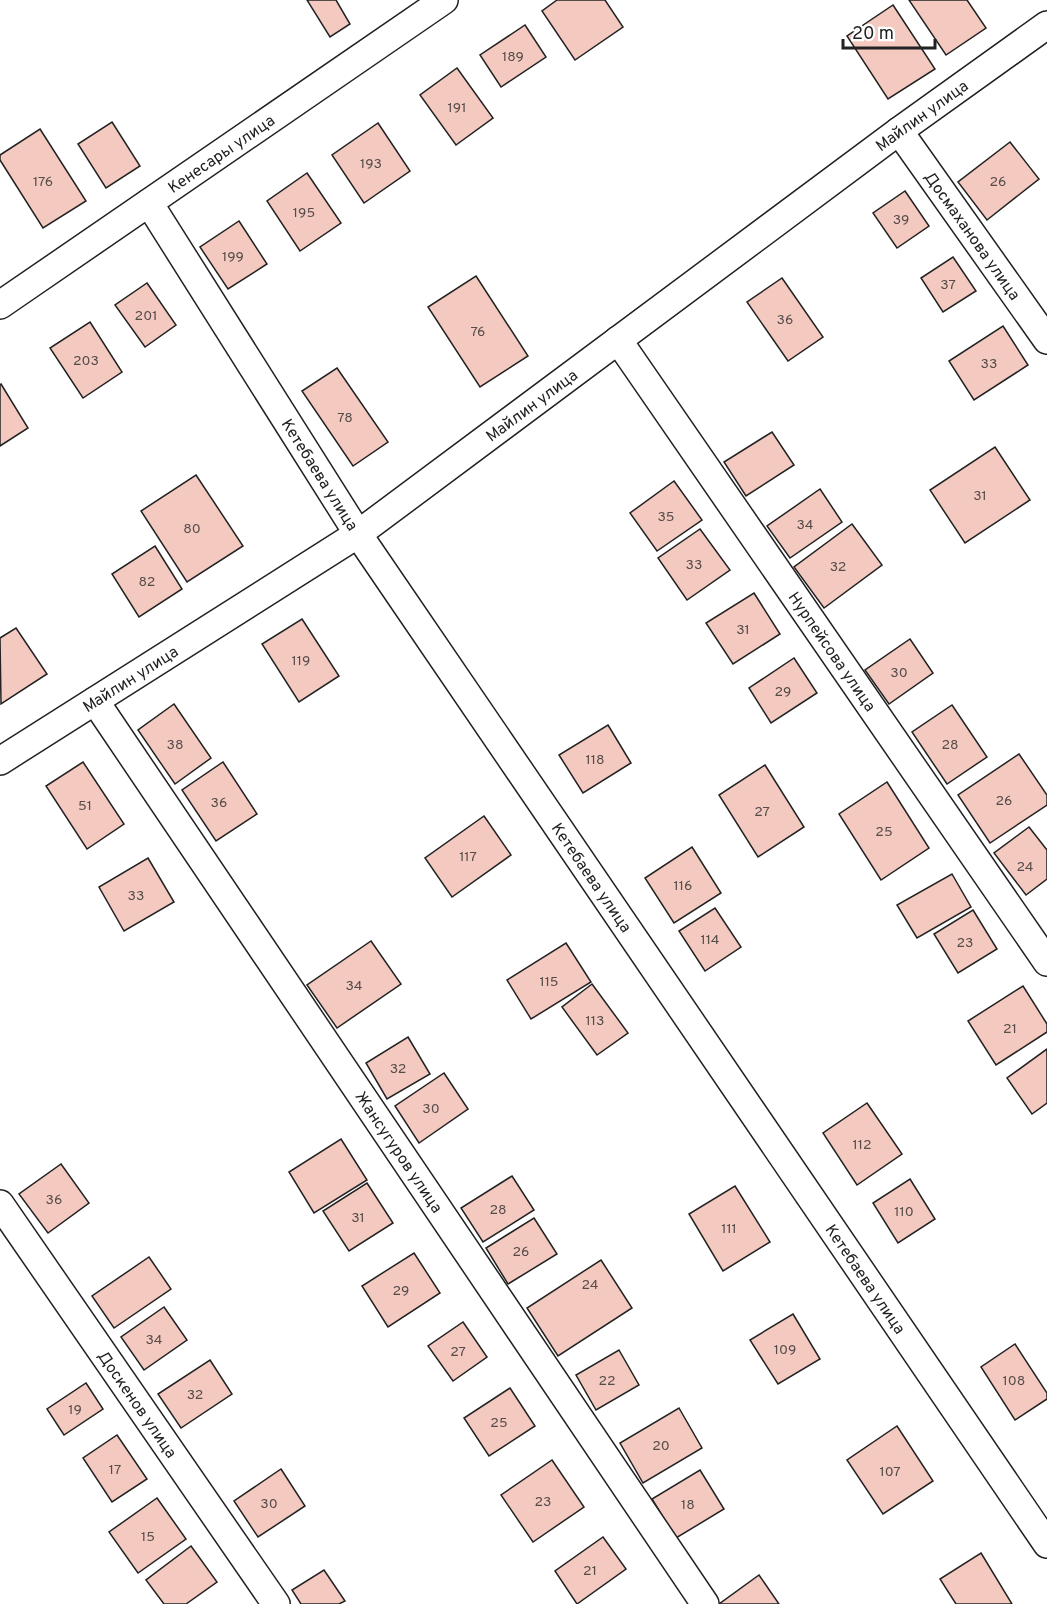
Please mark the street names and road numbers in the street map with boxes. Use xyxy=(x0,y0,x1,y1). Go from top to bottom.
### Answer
street label: Майлин улица xyxy=(872,77,973,157)
street label: Кенесары улица xyxy=(165,111,279,199)
street label: Досмаханова улица xyxy=(919,168,1024,305)
street label: Майлин улица xyxy=(483,366,582,447)
street label: Кетебаева улица xyxy=(276,416,361,535)
street label: Нурпейсова улица xyxy=(783,589,879,716)
street label: Майлин улица xyxy=(80,643,183,718)
street label: Кетебаева улица xyxy=(546,820,635,937)
street label: Жансугуров улица xyxy=(350,1088,446,1218)
street label: Кетебаева улица xyxy=(820,1221,909,1339)
street label: Доскенов улица xyxy=(92,1348,180,1463)

